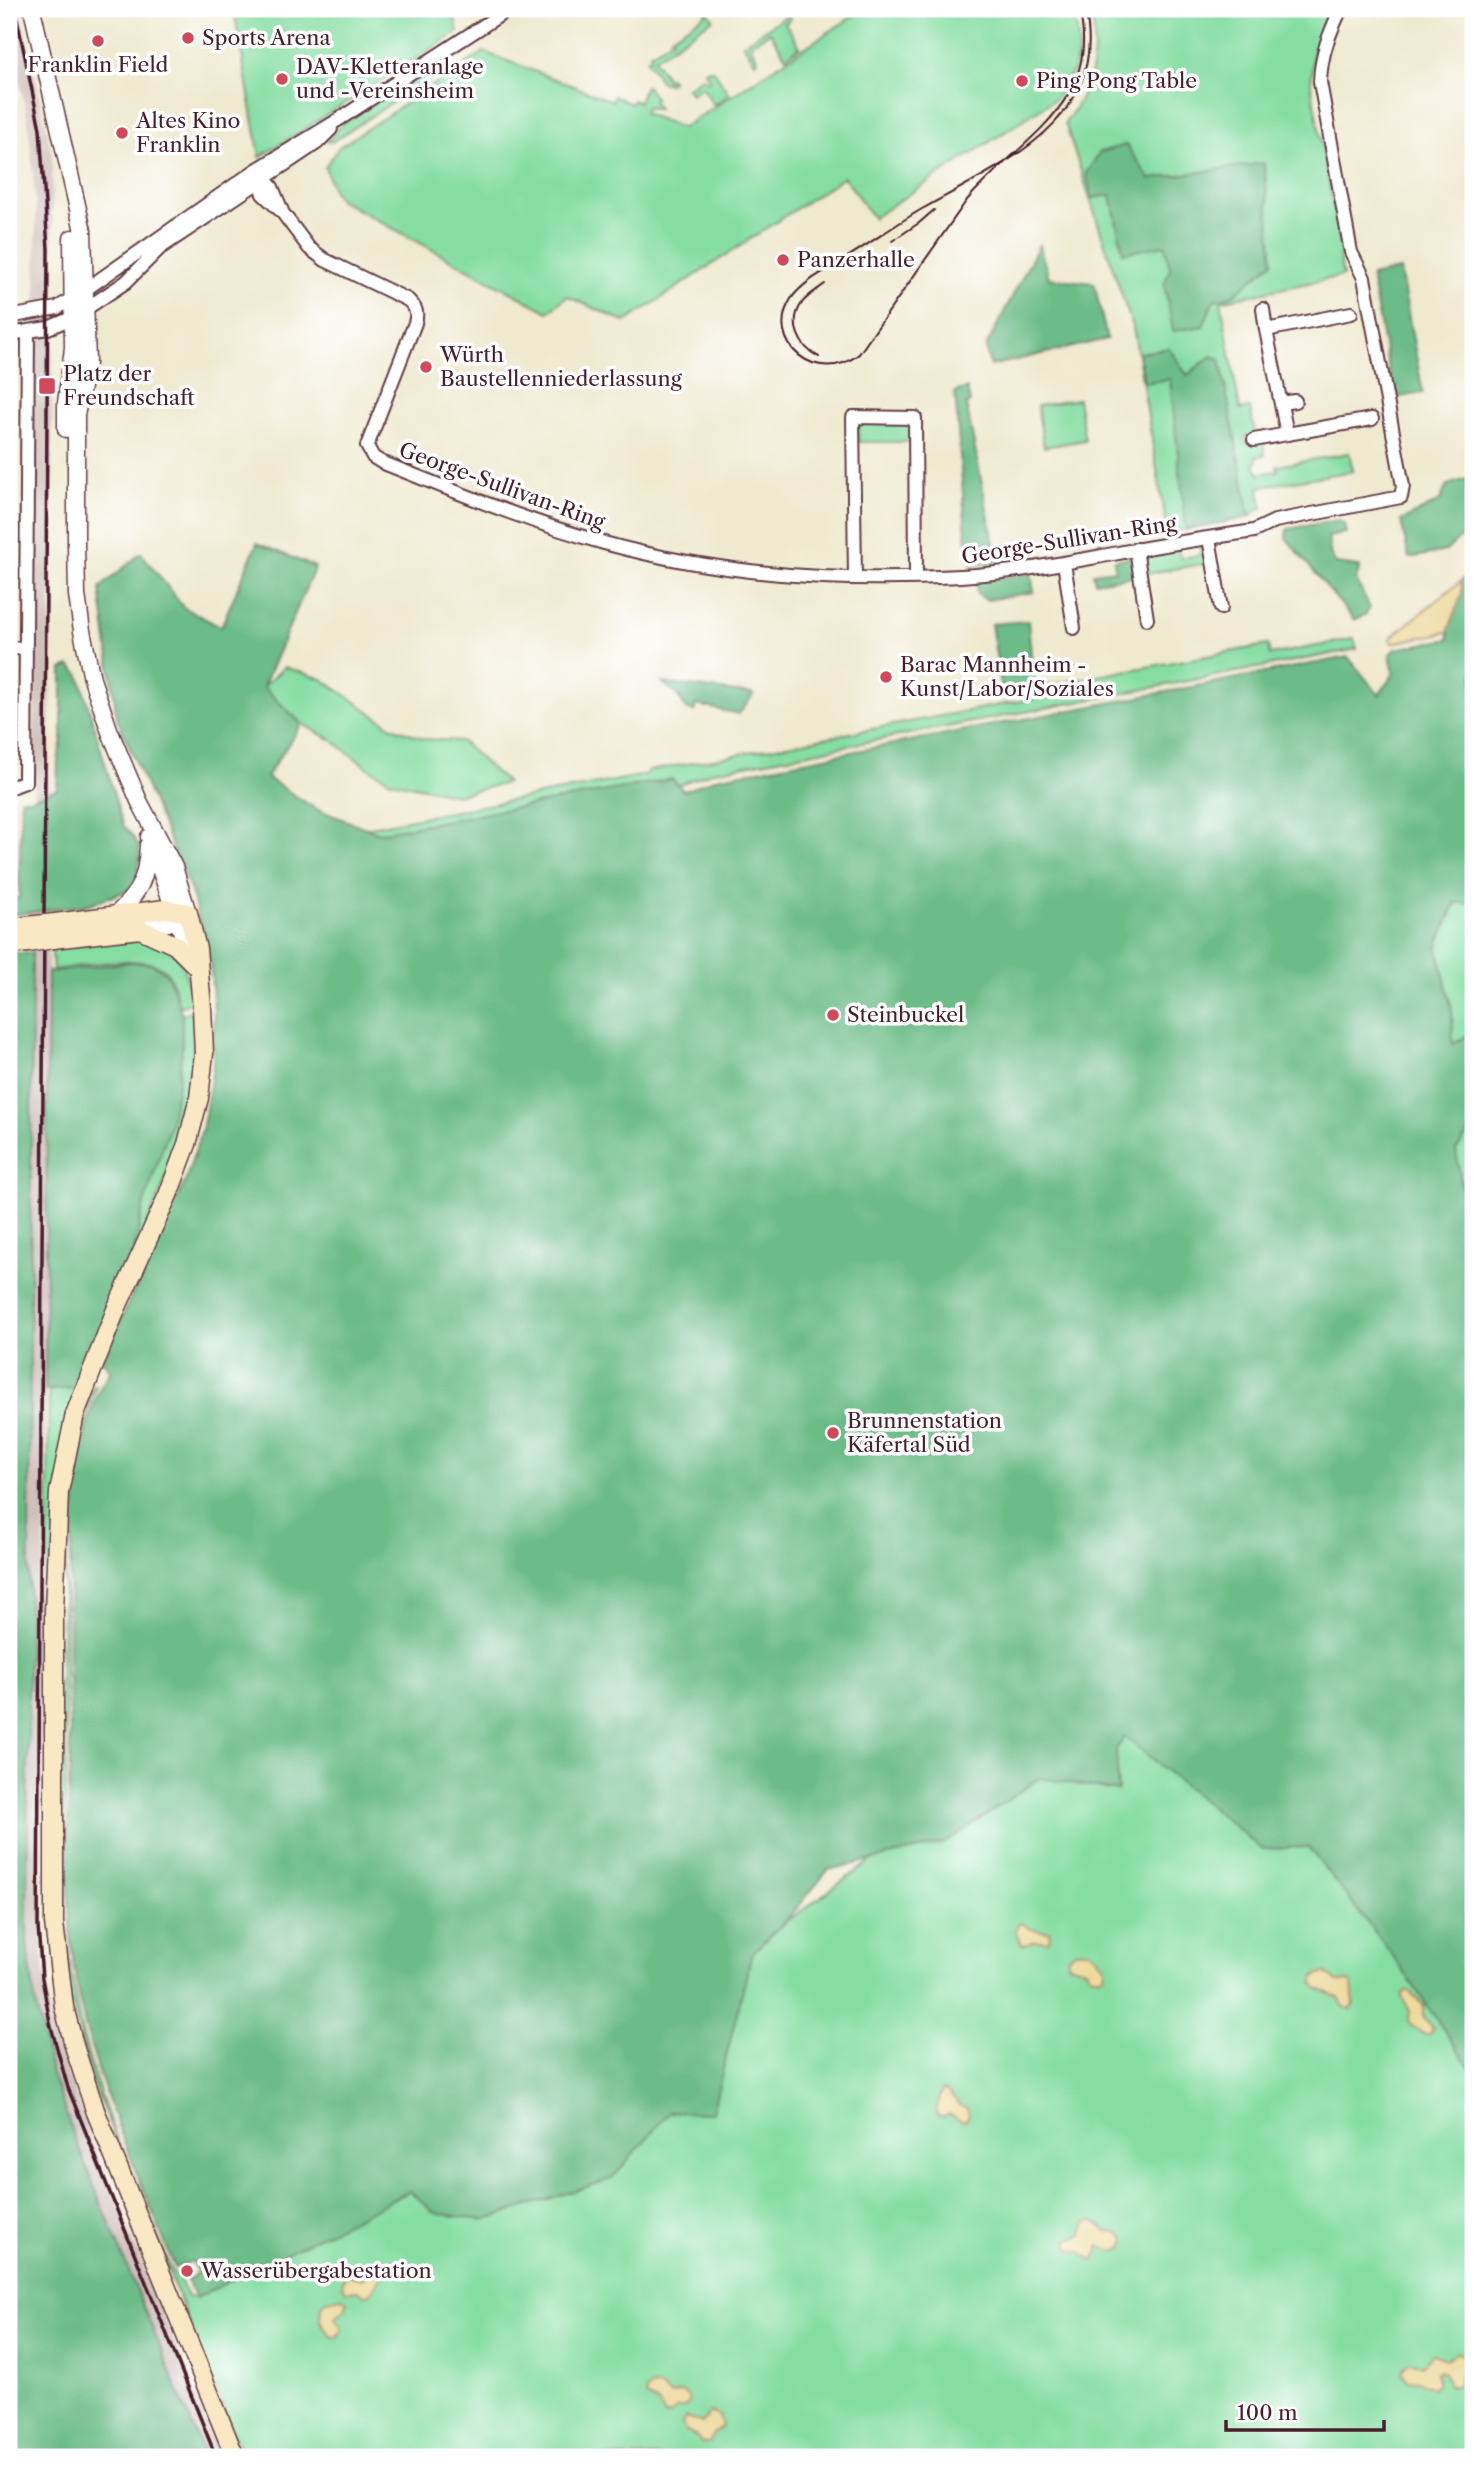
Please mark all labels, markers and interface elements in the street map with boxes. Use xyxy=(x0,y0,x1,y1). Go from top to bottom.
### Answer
place label: Sports Arena xyxy=(202,25,332,50)
marker: Sports Arena xyxy=(180,30,196,46)
marker: Franklin Field xyxy=(90,33,106,49)
place label: Franklin Field xyxy=(28,52,169,77)
place label: DAV-Kletteranlage und -Vereinsheim xyxy=(296,54,484,103)
place label: Ping Pong Table xyxy=(1036,68,1197,93)
marker: DAV-Kletteranlage und -Vereinsheim xyxy=(274,71,290,87)
marker: Ping Pong Table xyxy=(1014,73,1030,89)
place label: Altes Kino Franklin xyxy=(135,108,240,157)
marker: Altes Kino Franklin xyxy=(114,125,130,141)
place label: Panzerhalle xyxy=(797,247,915,272)
marker: Panzerhalle xyxy=(775,252,791,268)
place label: Würth Baustellenniederlassung xyxy=(439,342,683,391)
marker: Würth Baustellenniederlassung xyxy=(418,359,434,375)
place label: Platz der Freundschaft xyxy=(63,361,195,410)
marker: Platz der Freundschaft xyxy=(37,376,57,396)
street label: George-Sullivan-Ring xyxy=(396,437,609,535)
street label: George-Sullivan-Ring xyxy=(960,510,1179,569)
place label: Barac Mannheim - Kunst/Labor/Soziales xyxy=(900,652,1114,701)
marker: Barac Mannheim - Kunst/Labor/Soziales xyxy=(878,669,894,685)
place label: Steinbuckel xyxy=(847,1002,964,1027)
marker: Steinbuckel xyxy=(825,1007,841,1023)
place label: Brunnenstation Käfertal Süd xyxy=(847,1408,1002,1457)
marker: Brunnenstation Käfertal Süd xyxy=(825,1425,841,1441)
place label: Wasserübergabestation xyxy=(200,2258,432,2283)
marker: Wasserübergabestation xyxy=(179,2263,195,2279)
scale bar xyxy=(1226,2389,1384,2433)
text: 100 m xyxy=(1237,2400,1298,2425)

